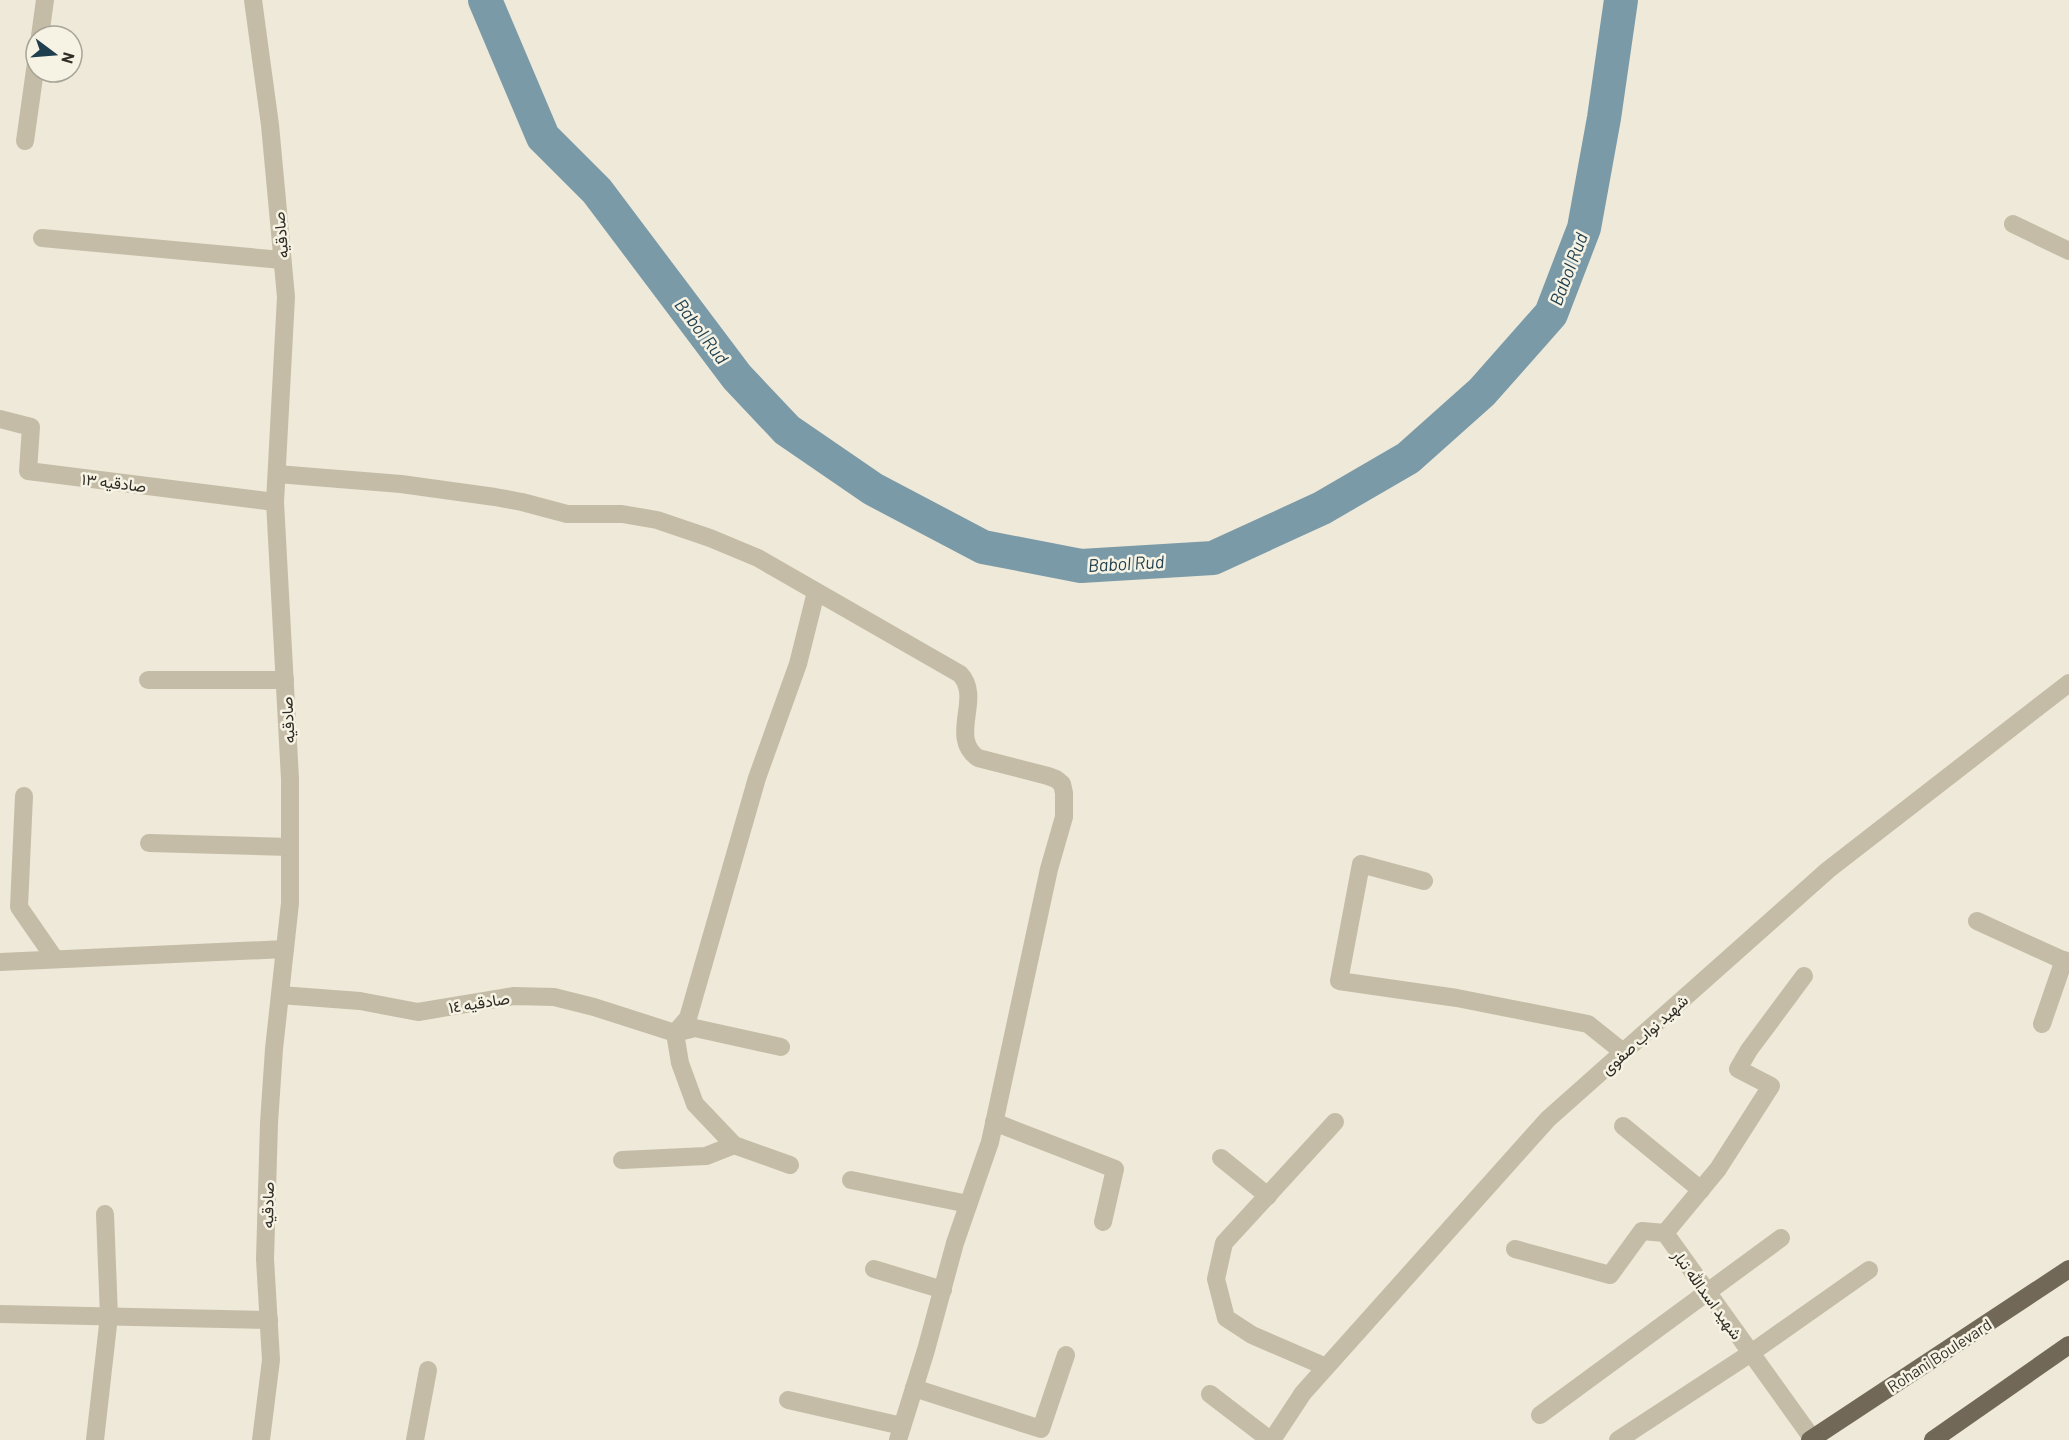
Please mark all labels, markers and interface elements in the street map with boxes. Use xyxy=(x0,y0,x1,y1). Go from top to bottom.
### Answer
north arrow xyxy=(24,24,84,84)
text: N xyxy=(58,51,79,66)
street label: صادقیه xyxy=(269,211,292,259)
water label: Babol Rud xyxy=(1544,229,1592,309)
water label: Babol Rud xyxy=(670,294,734,368)
street label: صادقیه ۱۳ xyxy=(80,469,147,496)
water label: Babol Rud xyxy=(1087,550,1165,576)
street label: صادقیه xyxy=(276,696,299,744)
street label: صادقيه ١٤ xyxy=(447,988,511,1017)
street label: شهید نواب صفوی xyxy=(1597,990,1693,1079)
street label: صادقیه xyxy=(257,1182,278,1229)
street label: شهید اسدالله تبار xyxy=(1667,1245,1747,1344)
street label: Rohani Boulevard xyxy=(1883,1314,1995,1396)

